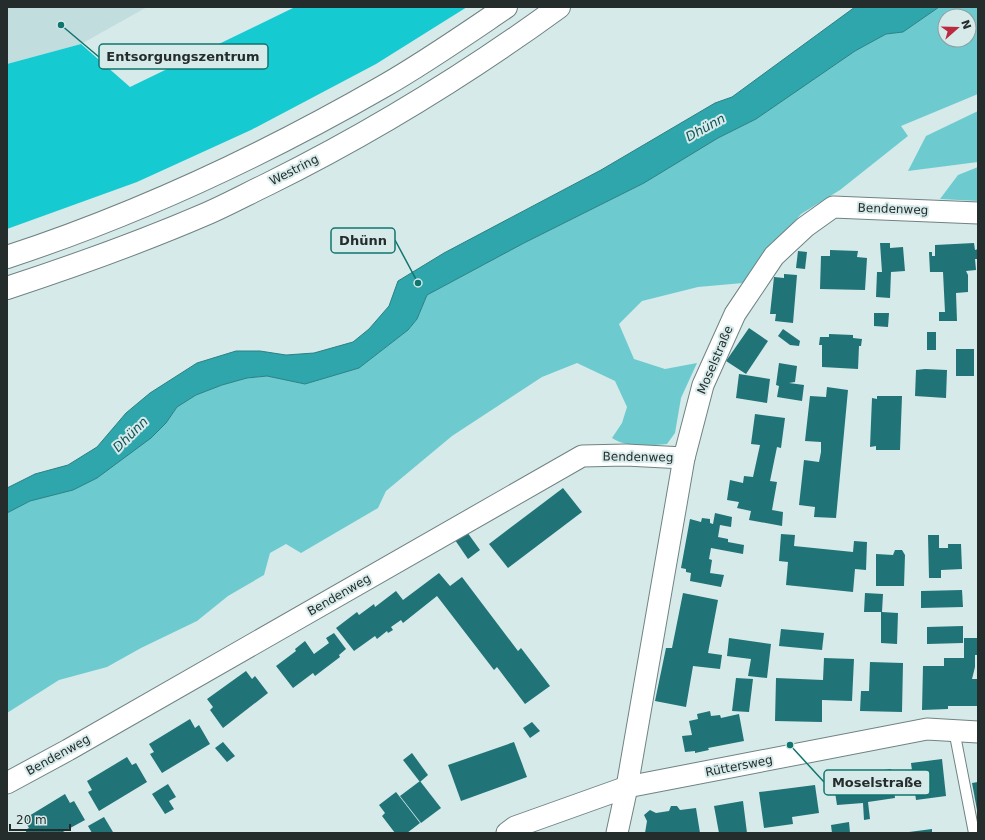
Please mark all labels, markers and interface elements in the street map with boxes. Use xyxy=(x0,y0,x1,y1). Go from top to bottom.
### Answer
north arrow xyxy=(937,8,977,48)
text: N xyxy=(958,18,974,31)
callout: Entsorgungszentrum xyxy=(99,44,268,69)
text: Entsorgungszentrum xyxy=(106,49,260,64)
water label: Dhünn xyxy=(683,110,728,144)
street label: Westring xyxy=(267,152,321,188)
street label: Bendenweg xyxy=(857,201,929,217)
callout: Dhünn xyxy=(331,228,395,253)
text: Dhünn xyxy=(339,233,387,248)
street label: Moselstraße xyxy=(694,324,736,396)
water label: Dhünn xyxy=(110,414,151,455)
street label: Bendenweg xyxy=(603,449,673,465)
street label: Bendenweg xyxy=(305,571,373,619)
street label: Bendenweg xyxy=(24,732,92,778)
street label: Rüttersweg xyxy=(704,753,774,779)
callout: Moselstraße xyxy=(824,770,930,795)
text: Moselstraße xyxy=(832,775,922,790)
scale bar xyxy=(10,806,70,832)
text: 20 m xyxy=(16,813,47,827)

